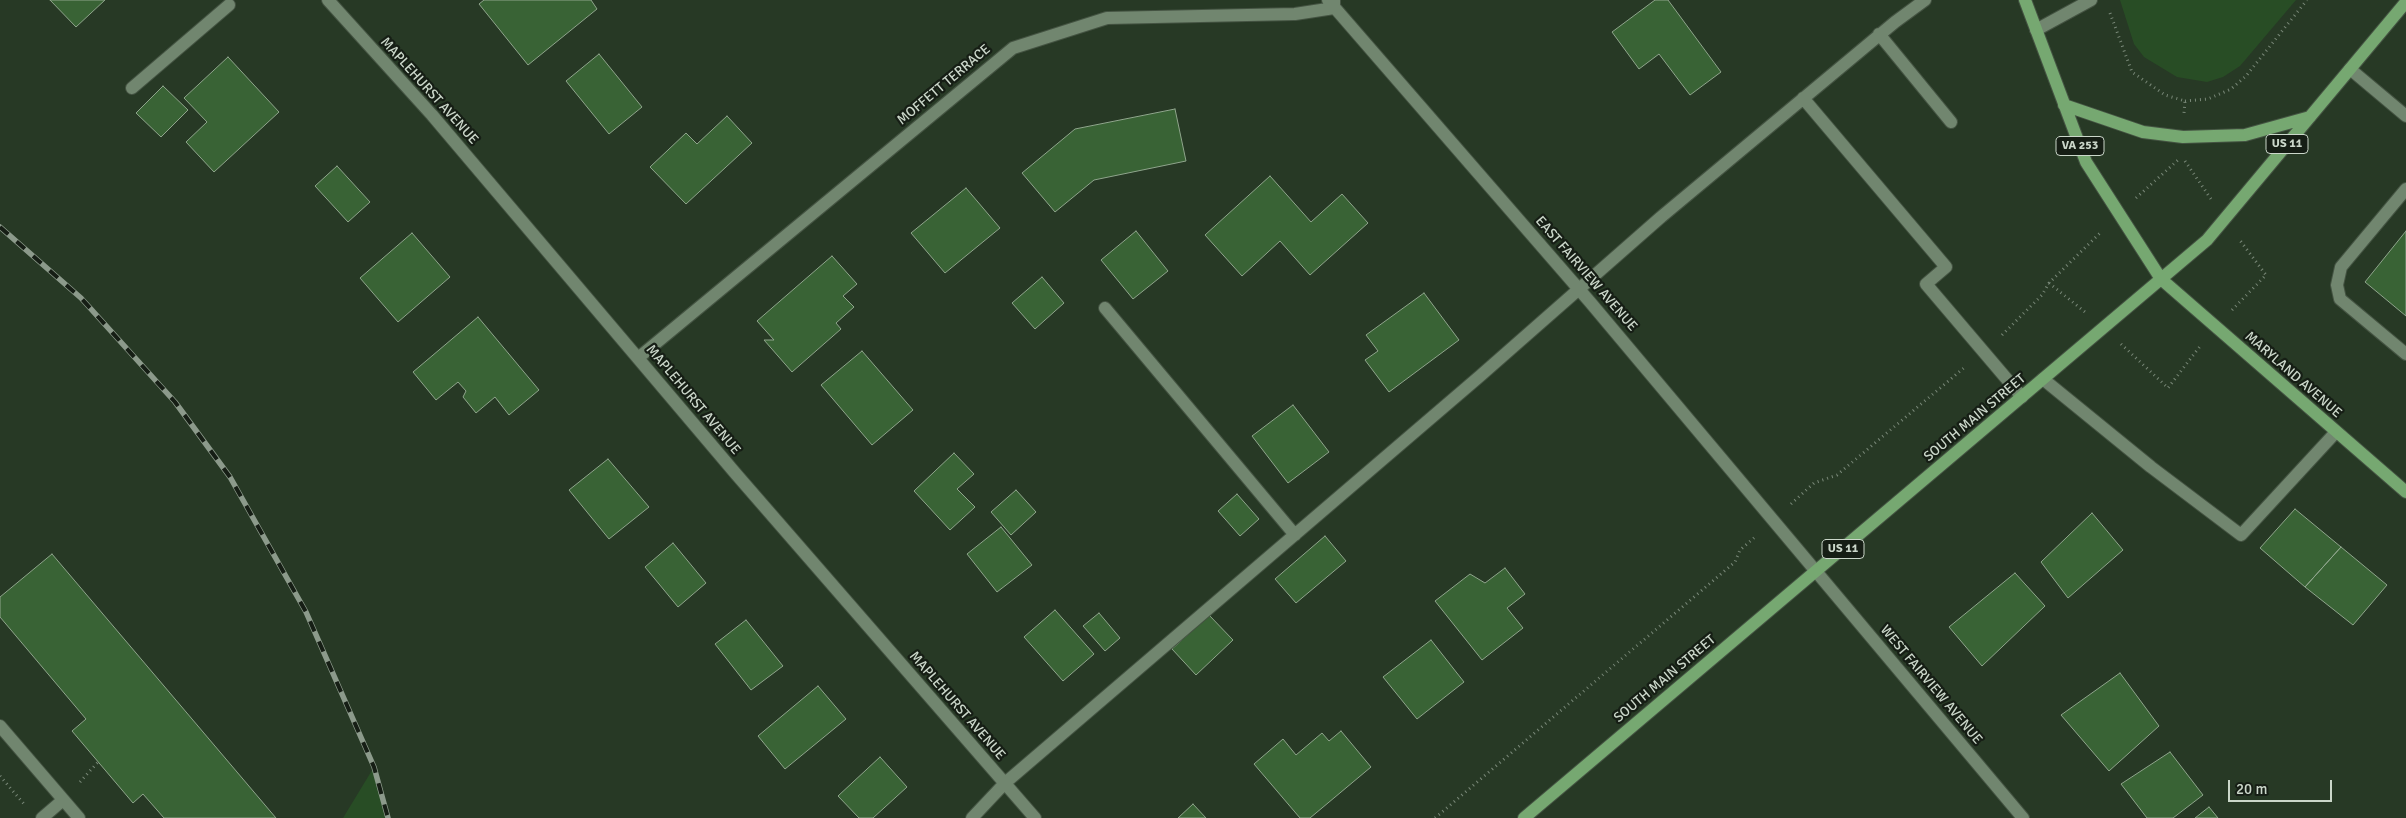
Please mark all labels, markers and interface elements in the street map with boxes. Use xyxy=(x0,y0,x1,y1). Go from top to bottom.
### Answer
street label: MAPLEHURST AVENUE xyxy=(377,34,481,148)
street label: MOFFETT TERRACE xyxy=(894,41,994,129)
road number: US 11 xyxy=(2266,134,2308,154)
road number: VA 253 xyxy=(2056,136,2104,156)
street label: EAST FAIRVIEW AVENUE xyxy=(1532,213,1640,335)
street label: MARYLAND AVENUE xyxy=(2241,328,2345,422)
street label: MAPLEHURST AVENUE xyxy=(642,342,744,458)
street label: SOUTH MAIN STREET xyxy=(1921,371,2029,465)
road number: US 11 xyxy=(1822,540,1864,558)
street label: WEST FAIRVIEW AVENUE xyxy=(1876,622,1986,748)
street label: SOUTH MAIN STREET xyxy=(1611,632,1719,726)
street label: MAPLEHURST AVENUE xyxy=(905,648,1009,764)
scale bar xyxy=(2231,770,2335,802)
text: 20 m xyxy=(2236,780,2267,798)

